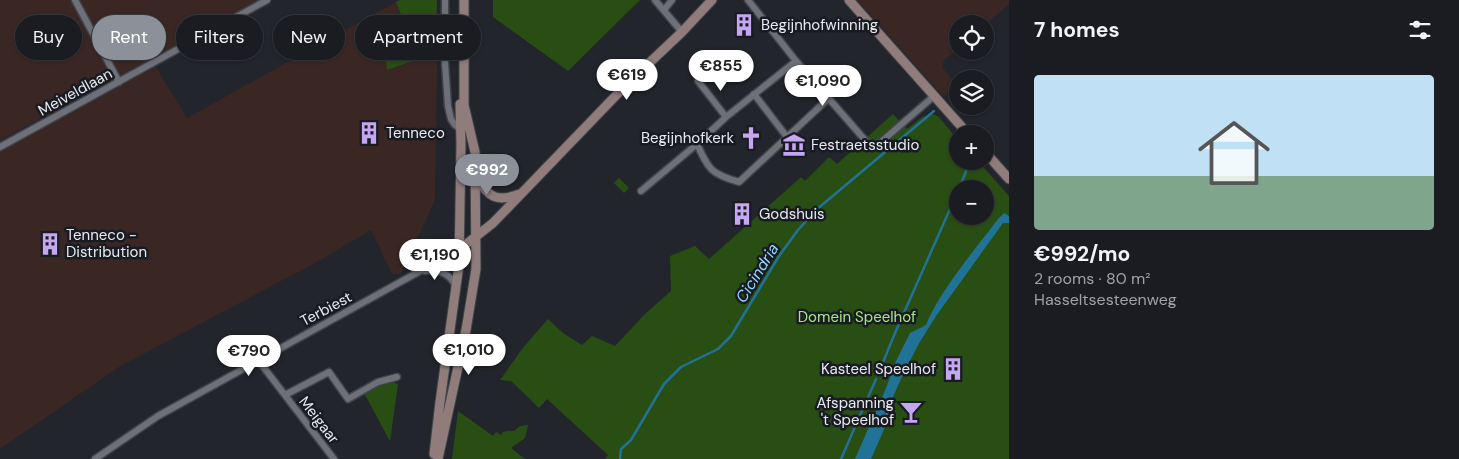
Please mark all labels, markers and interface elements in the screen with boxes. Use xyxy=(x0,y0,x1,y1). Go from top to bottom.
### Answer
building icon: Begijnhofwinning xyxy=(731,12,757,38)
chip: Buy xyxy=(15,15,82,60)
chip: Rent xyxy=(92,15,166,60)
chip: Filters xyxy=(176,15,263,60)
chip: New xyxy=(273,15,345,60)
chip: Apartment xyxy=(355,15,481,60)
place label: Begijnhofwinning xyxy=(761,15,878,35)
map controls xyxy=(949,15,994,225)
button: locate xyxy=(949,15,994,60)
text: 7 homes xyxy=(1034,16,1120,44)
icon: filters xyxy=(1406,16,1434,44)
pin: €855 xyxy=(691,49,751,92)
text: €855 xyxy=(700,55,742,76)
pin: €619 xyxy=(597,58,657,101)
street label: Meiveldlaan xyxy=(34,63,116,121)
text: €619 xyxy=(608,64,646,85)
pin: €1,090 xyxy=(782,64,864,107)
text: €1,090 xyxy=(795,70,851,91)
button: layers xyxy=(949,70,994,115)
icon: home xyxy=(1189,108,1279,198)
building icon: Tenneco xyxy=(356,120,382,146)
place label: Tenneco xyxy=(386,123,445,143)
church icon: Begijnhofkerk xyxy=(738,125,764,151)
button: + xyxy=(949,125,994,170)
place label: Begijnhofkerk xyxy=(641,128,734,148)
museum icon: Festraetsstudio xyxy=(781,132,807,158)
place label: Festraetsstudio xyxy=(811,135,919,155)
pin: €992 xyxy=(457,154,517,196)
text: €992 xyxy=(466,159,508,180)
button: − xyxy=(949,180,994,225)
building icon: Godshuis xyxy=(729,201,755,227)
place label: Godshuis xyxy=(759,204,825,224)
place label: Tenneco - Distribution xyxy=(66,225,147,262)
building icon: Tenneco - Distribution xyxy=(37,231,63,257)
pin: €1,190 xyxy=(394,238,476,281)
water label: Cicindria xyxy=(731,239,784,307)
text: €992/mo xyxy=(1034,240,1130,268)
text: €1,190 xyxy=(410,244,460,265)
text: 2 rooms · 80 m² xyxy=(1034,268,1151,289)
street label: Terbiest xyxy=(297,287,355,331)
text: Hasseltsesteenweg xyxy=(1034,289,1177,310)
park label: Domein Speelhof xyxy=(798,307,916,327)
pin: €790 xyxy=(219,334,279,377)
pin: €1,010 xyxy=(428,334,510,376)
text: €1,010 xyxy=(444,339,494,360)
text: €790 xyxy=(228,340,270,361)
building icon: Kasteel Speelhof xyxy=(940,356,966,382)
place label: Kasteel Speelhof xyxy=(821,359,936,379)
street label: Meigaar xyxy=(294,392,344,448)
place label: Afspanning 't Speelhof xyxy=(817,393,894,430)
bar icon: Afspanning 't Speelhof xyxy=(898,399,924,425)

